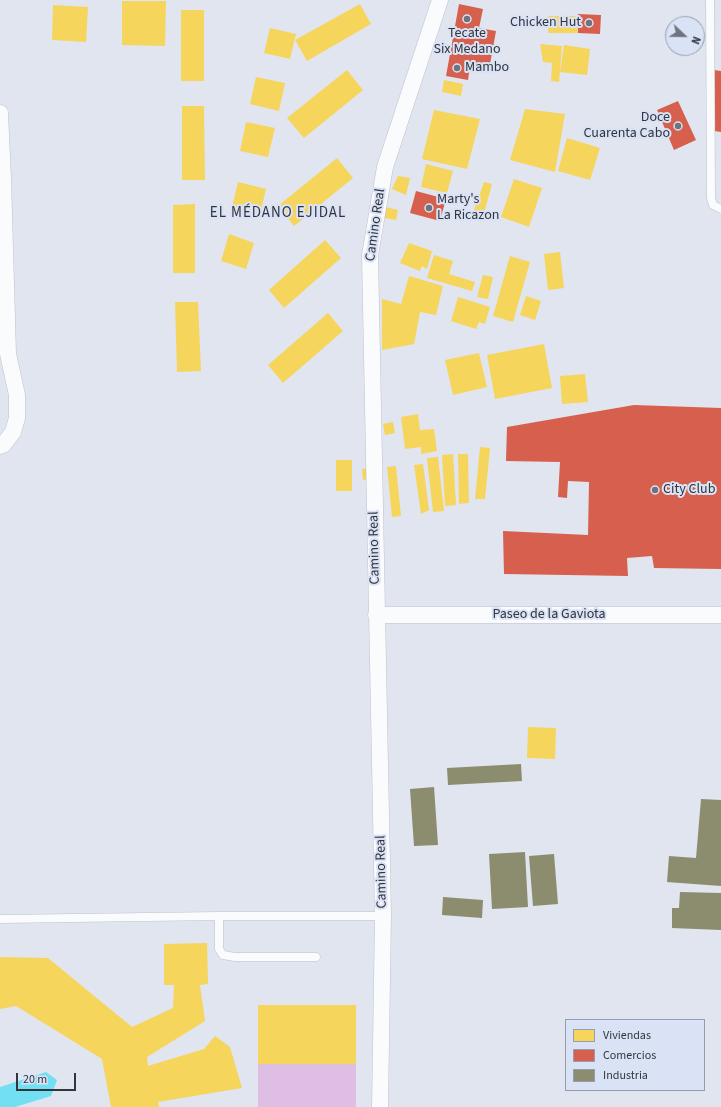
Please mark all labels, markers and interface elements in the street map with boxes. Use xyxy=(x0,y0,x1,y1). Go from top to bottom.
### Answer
marker: Tecate Six Medano xyxy=(462,14,472,24)
place label: Chicken Hut xyxy=(510,15,581,31)
north arrow xyxy=(665,16,705,56)
marker: Chicken Hut xyxy=(584,18,594,28)
place label: Tecate Six Medano xyxy=(433,26,501,58)
text: N xyxy=(687,34,704,47)
place label: Mambo xyxy=(465,60,509,76)
marker: Mambo xyxy=(452,63,462,73)
place label: Doce Cuarenta Cabo xyxy=(583,110,670,142)
marker: Doce Cuarenta Cabo xyxy=(673,121,683,131)
street label: Camino Real xyxy=(363,188,389,262)
place label: Marty's La Ricazon xyxy=(437,192,499,224)
marker: Marty's La Ricazon xyxy=(424,203,434,213)
district label: EL MÉDANO EJIDAL xyxy=(210,205,346,223)
place label: City Club xyxy=(663,482,715,498)
marker: City Club xyxy=(650,485,660,495)
street label: Camino Real xyxy=(366,511,384,585)
street label: Paseo de la Gaviota xyxy=(492,607,606,623)
street label: Camino Real xyxy=(373,835,391,909)
legend xyxy=(565,1019,705,1091)
text: Viviendas xyxy=(603,1027,651,1044)
text: Comercios xyxy=(603,1047,656,1064)
scale bar xyxy=(18,1065,78,1091)
text: Industria xyxy=(603,1067,648,1084)
text: 20 m xyxy=(23,1071,47,1088)

